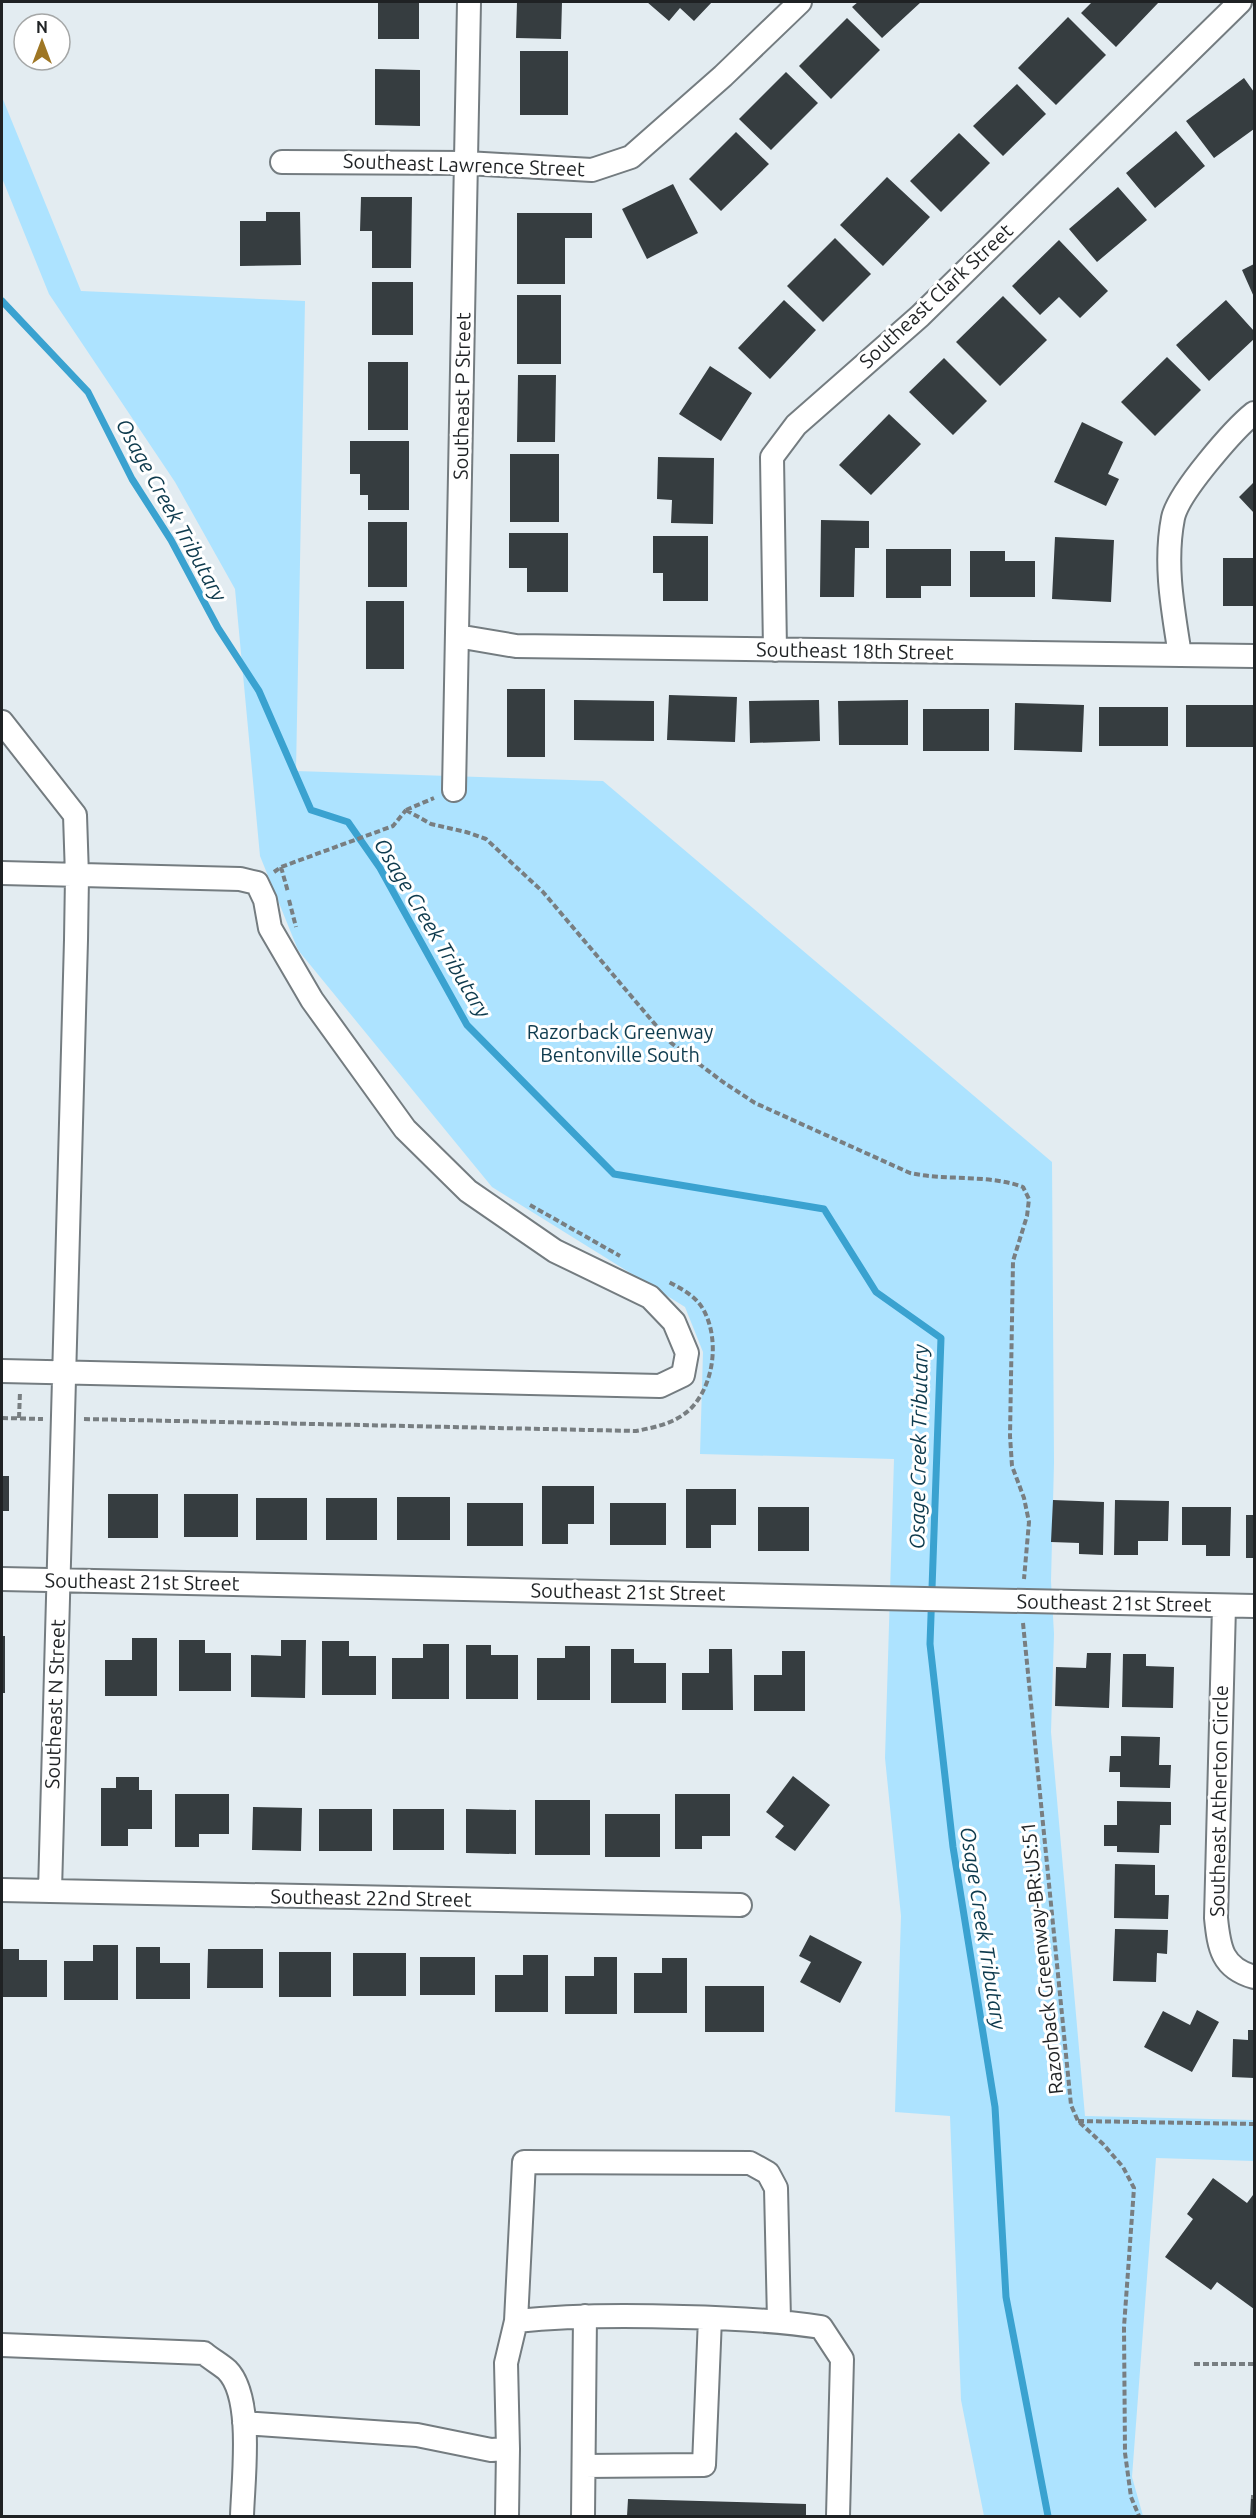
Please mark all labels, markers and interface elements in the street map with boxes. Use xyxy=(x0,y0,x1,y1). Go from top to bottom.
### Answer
north arrow xyxy=(12,12,72,72)
text: N xyxy=(36,18,48,36)
street label: Southeast Lawrence Street xyxy=(343,149,585,180)
street label: Southeast Clark Street xyxy=(854,219,1017,373)
street label: Southeast P Street xyxy=(449,312,474,480)
water label: Osage Creek Tributary xyxy=(112,414,233,606)
street label: Southeast 18th Street xyxy=(756,637,954,664)
water label: Osage Creek Tributary xyxy=(370,834,496,1022)
park label: Razorback Greenway Bentonville South xyxy=(527,1020,714,1066)
water label: Osage Creek Tributary xyxy=(904,1343,932,1550)
street label: Southeast 21st Street xyxy=(44,1568,240,1595)
street label: Southeast 21st Street xyxy=(530,1578,726,1605)
street label: Southeast 21st Street xyxy=(1016,1589,1212,1616)
street label: Southeast N Street xyxy=(40,1618,69,1789)
street label: Southeast Atherton Circle xyxy=(1205,1685,1232,1917)
street label: Razorback Greenway-BR:US:51 xyxy=(1016,1821,1067,2096)
water label: Osage Creek Tributary xyxy=(956,1825,1012,2032)
street label: Southeast 22nd Street xyxy=(270,1884,472,1911)

